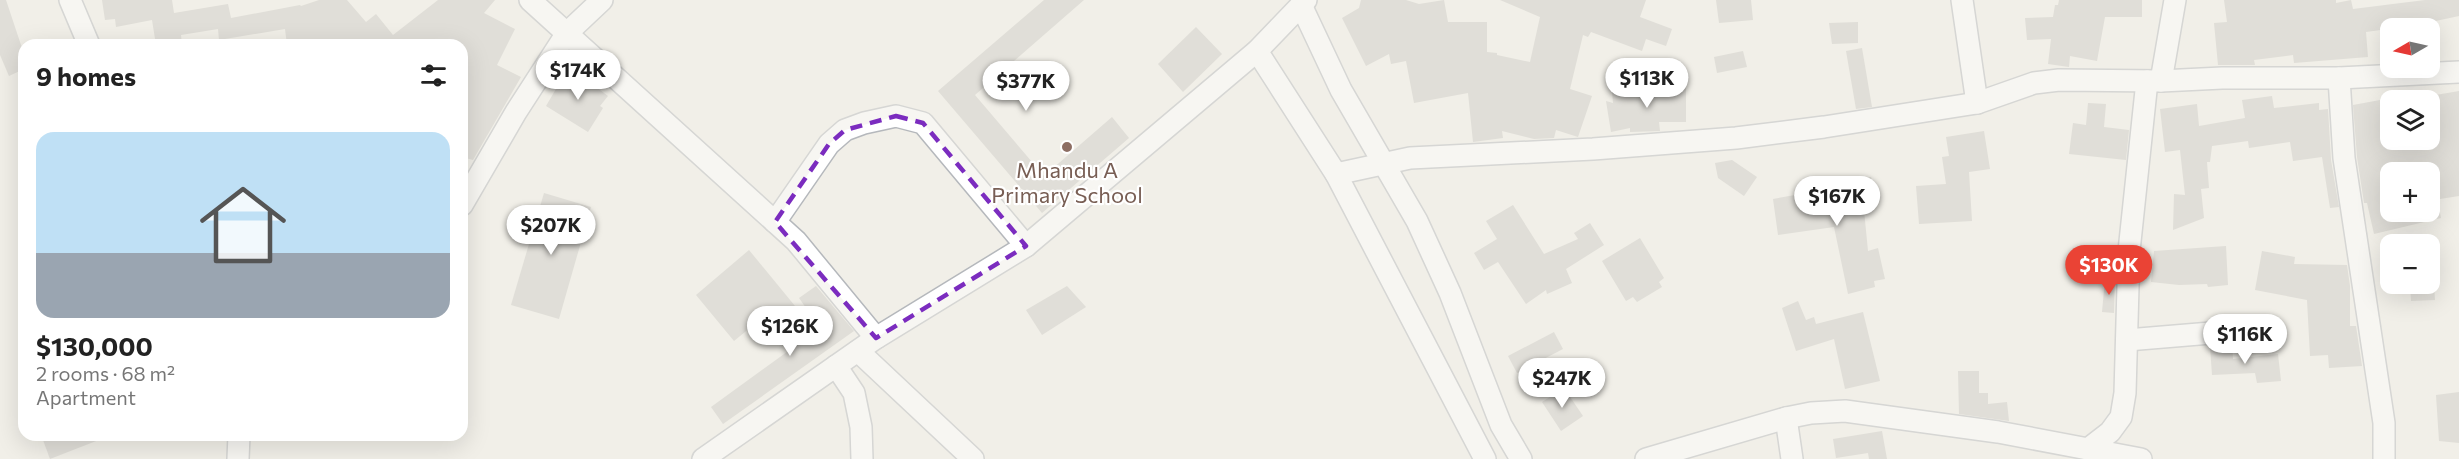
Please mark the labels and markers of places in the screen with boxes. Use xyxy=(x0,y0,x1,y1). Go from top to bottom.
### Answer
pin: $174K xyxy=(536,50,620,101)
pin: $113K xyxy=(1605,58,1689,109)
pin: $377K xyxy=(984,61,1068,112)
marker: Mhandu A Primary School xyxy=(1060,140,1074,154)
place label: Mhandu A Primary School xyxy=(991,156,1143,208)
pin: $167K xyxy=(1795,176,1879,227)
pin: $207K xyxy=(509,205,593,256)
pin: $130K xyxy=(2067,245,2151,296)
pin: $126K xyxy=(748,306,832,357)
pin: $116K xyxy=(2203,314,2287,365)
pin: $247K xyxy=(1520,358,1604,409)

